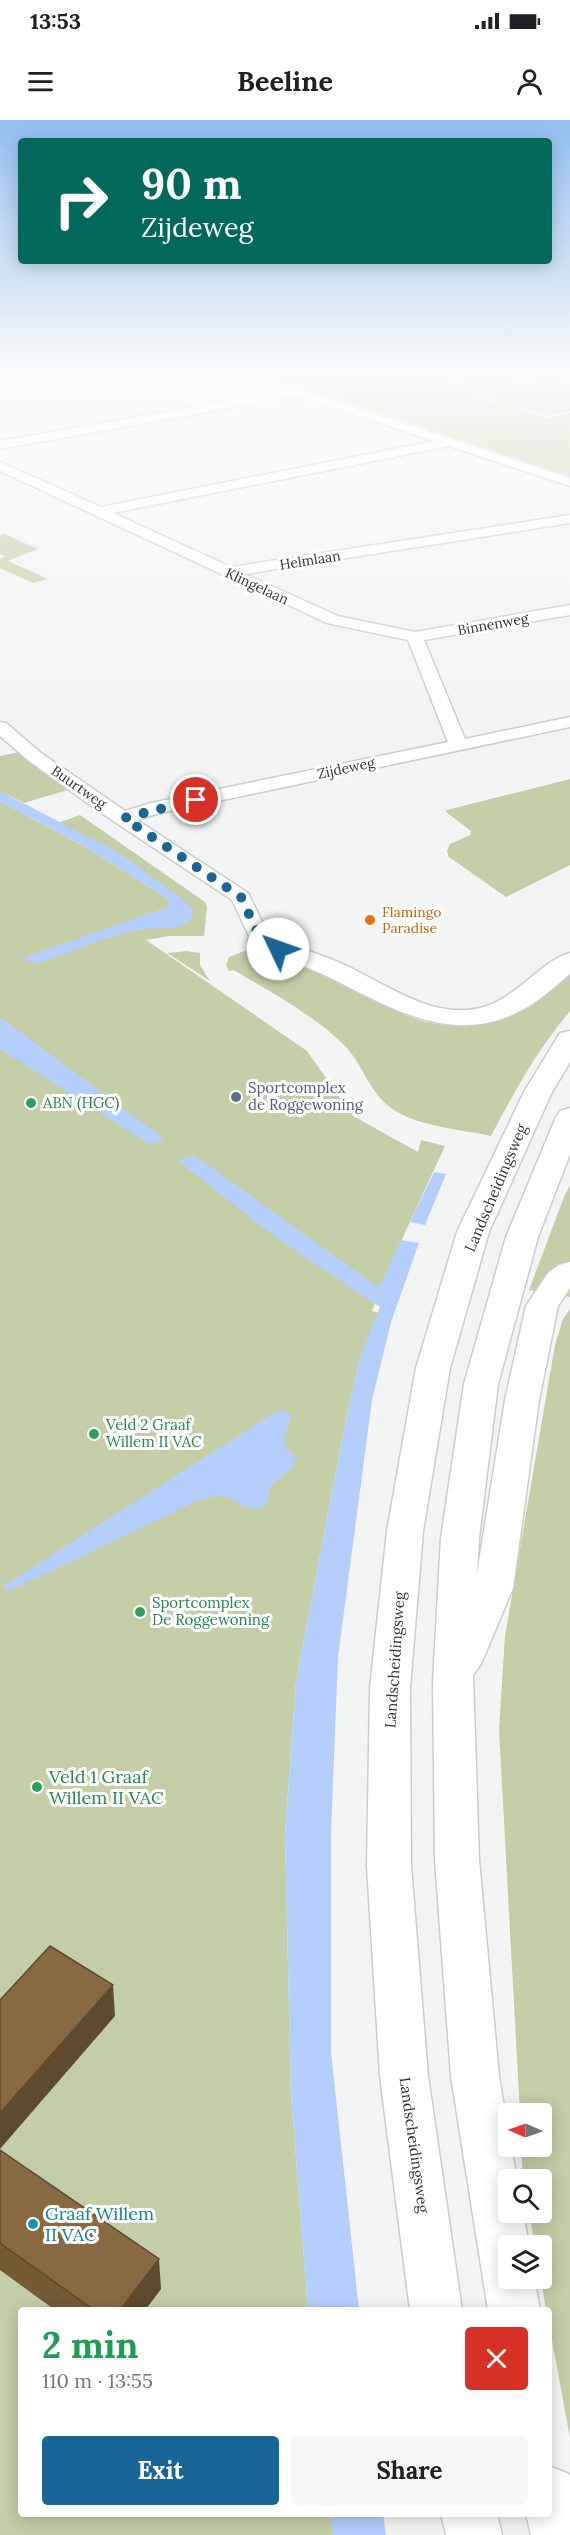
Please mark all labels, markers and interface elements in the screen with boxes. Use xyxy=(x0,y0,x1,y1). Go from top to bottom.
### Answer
text: 13:53 xyxy=(30,7,81,35)
text: Beeline xyxy=(237,64,333,98)
icon: menu xyxy=(24,65,57,98)
icon: person xyxy=(513,65,546,98)
text: 90 m xyxy=(141,157,242,211)
icon: right xyxy=(42,162,120,240)
text: Zijdeweg xyxy=(141,210,254,244)
street label: Helmlaan xyxy=(278,546,342,574)
street label: Klingelaan xyxy=(222,564,292,609)
street label: Binnenweg xyxy=(456,609,530,639)
street label: Zijdeweg xyxy=(316,753,377,783)
street label: Buurtweg xyxy=(48,761,110,813)
pin xyxy=(170,774,221,825)
icon: arrive xyxy=(179,783,212,816)
place label: Flamingo Paradise xyxy=(382,903,442,937)
marker: Flamingo Paradise xyxy=(363,913,377,927)
position arrow xyxy=(246,917,310,981)
place label: Sportcomplex de Roggewoning xyxy=(248,1078,364,1114)
marker: Sportcomplex de Roggewoning xyxy=(229,1090,243,1104)
place label: ABN (HGC) xyxy=(42,1093,120,1113)
marker: ABN (HGC) xyxy=(24,1096,38,1110)
street label: Landscheidingsweg xyxy=(460,1120,531,1255)
place label: Veld 2 Graaf Willem II VAC xyxy=(105,1415,202,1451)
marker: Veld 2 Graaf Willem II VAC xyxy=(87,1427,101,1441)
street label: Landscheidingsweg xyxy=(380,1590,409,1729)
place label: Sportcomplex De Roggewoning xyxy=(152,1593,270,1629)
marker: Sportcomplex De Roggewoning xyxy=(133,1605,147,1619)
place label: Veld 1 Graaf Willem II VAC xyxy=(48,1765,164,1809)
marker: Veld 1 Graaf Willem II VAC xyxy=(30,1780,44,1794)
street label: Landscheidingsweg xyxy=(396,2076,434,2215)
north arrow xyxy=(498,2103,552,2157)
map controls xyxy=(498,2103,552,2289)
button: search xyxy=(498,2169,552,2223)
place label: Graaf Willem II VAC xyxy=(45,2202,154,2246)
marker: Graaf Willem II VAC xyxy=(26,2217,40,2231)
button: layers xyxy=(498,2235,552,2289)
text: 2 min xyxy=(42,2322,139,2368)
button: close xyxy=(465,2327,528,2390)
text: 110 m · 13:55 xyxy=(42,2368,153,2393)
button: Exit xyxy=(42,2436,279,2505)
button: Share xyxy=(291,2436,528,2505)

